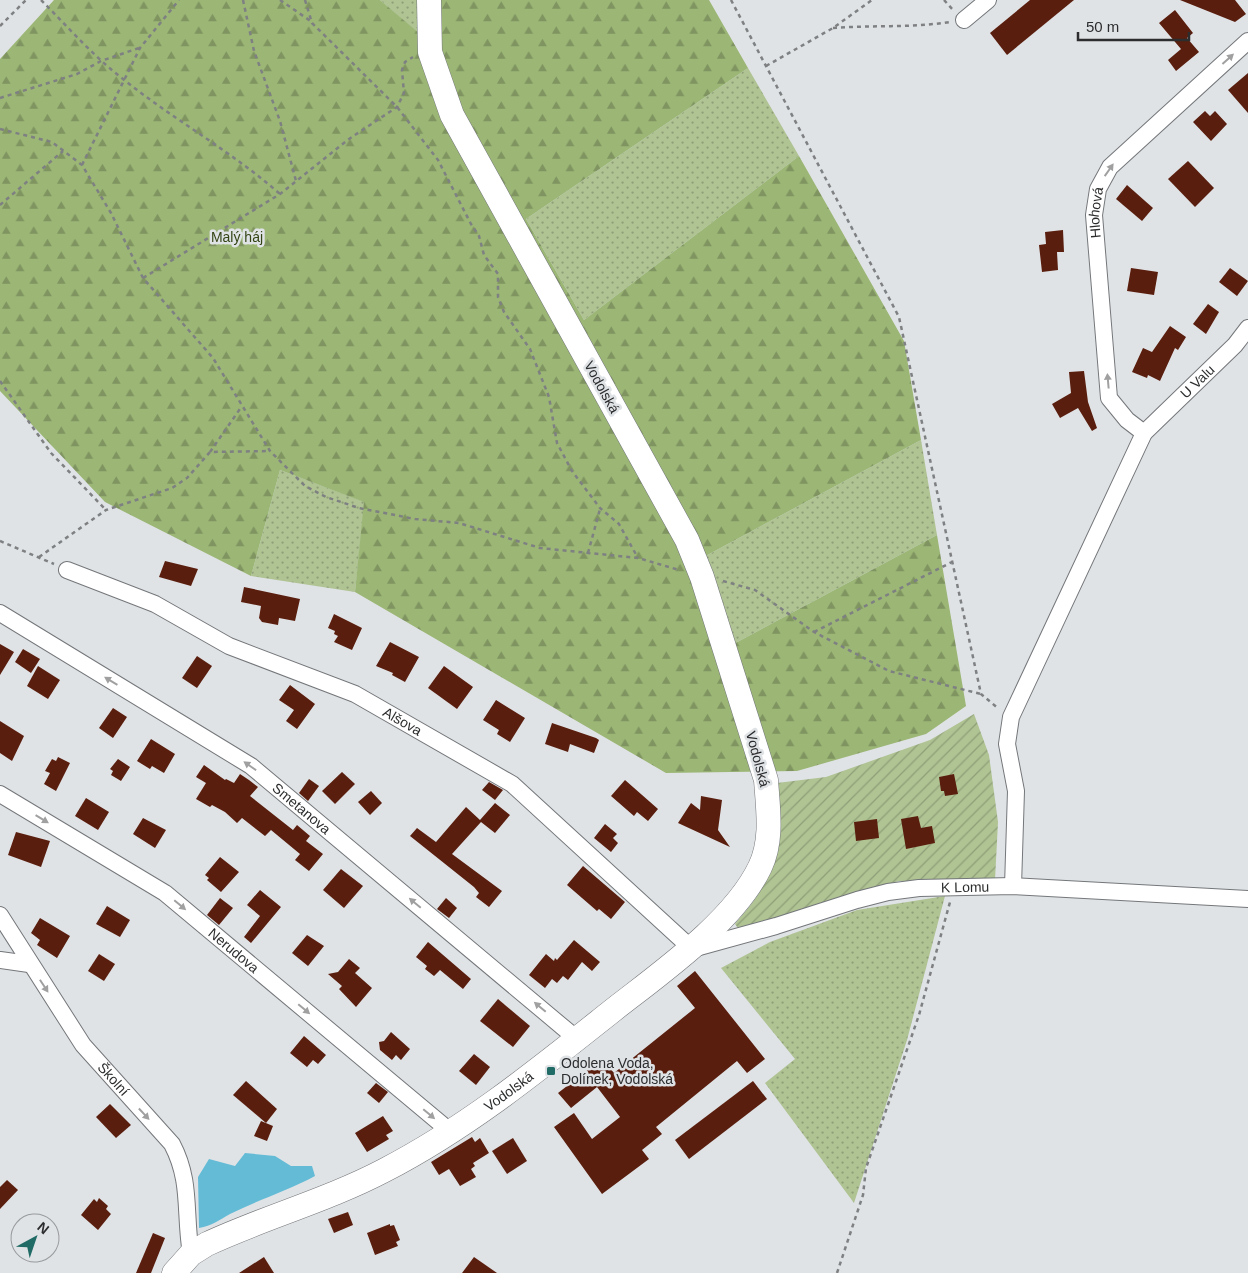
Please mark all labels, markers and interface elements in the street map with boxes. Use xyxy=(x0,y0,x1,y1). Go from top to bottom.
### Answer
scale bar xyxy=(1078,10,1189,42)
text: 50 m xyxy=(1086,18,1119,35)
one-way arrow xyxy=(1221,54,1234,65)
one-way arrow xyxy=(1105,163,1114,177)
street label: Hlohová xyxy=(1086,186,1106,239)
park label: Malý háj xyxy=(211,229,263,245)
street label: Vodolská xyxy=(581,358,623,416)
street label: U Valu xyxy=(1177,361,1218,401)
one-way arrow xyxy=(1104,373,1112,389)
one-way arrow xyxy=(105,676,118,685)
street label: Alšova xyxy=(380,704,425,739)
street label: Vodolská xyxy=(743,729,773,789)
one-way arrow xyxy=(243,761,257,771)
street label: Smetanova xyxy=(269,780,334,837)
one-way arrow xyxy=(35,815,48,824)
street label: K Lomu xyxy=(941,879,989,896)
one-way arrow xyxy=(410,897,422,909)
one-way arrow xyxy=(173,899,186,910)
street label: Nerudova xyxy=(205,925,262,976)
one-way arrow xyxy=(40,980,49,993)
one-way arrow xyxy=(534,1002,547,1013)
one-way arrow xyxy=(298,1004,311,1015)
place label: Odolena Voda, Dolínek, Vodolská xyxy=(561,1055,673,1087)
street label: Školní xyxy=(95,1059,133,1099)
marker: Odolena Voda, Dolínek, Vodolská xyxy=(545,1065,557,1077)
street label: Vodolská xyxy=(481,1068,536,1115)
one-way arrow xyxy=(138,1108,150,1120)
one-way arrow xyxy=(422,1108,435,1119)
north arrow xyxy=(10,1213,60,1263)
text: N xyxy=(34,1219,52,1237)

